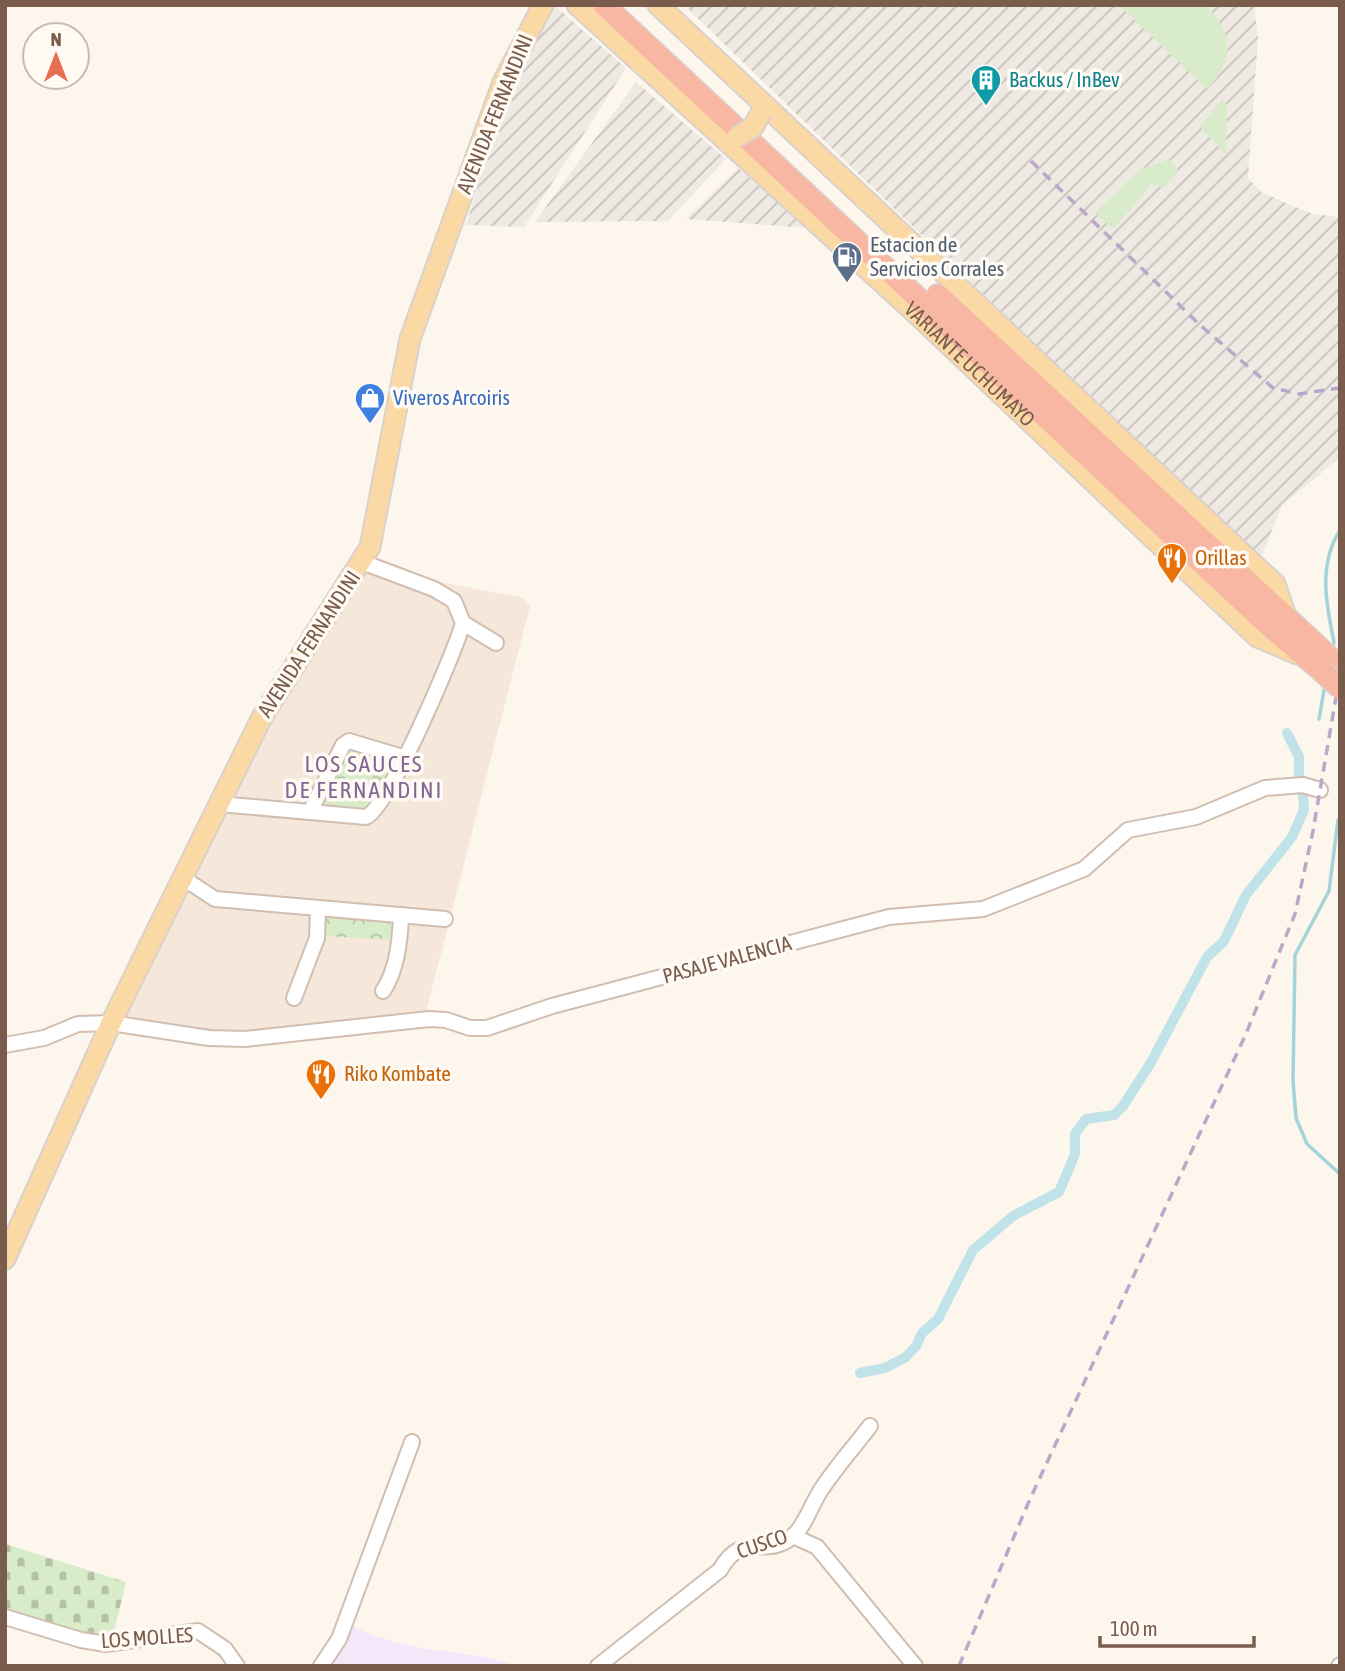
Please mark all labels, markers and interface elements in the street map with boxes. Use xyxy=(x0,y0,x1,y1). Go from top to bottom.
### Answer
north arrow xyxy=(21,21,91,91)
text: N xyxy=(50,28,62,50)
street label: AVENIDA FERNANDINI xyxy=(451,30,537,197)
building icon: Backus / InBev xyxy=(969,63,1003,107)
place label: Backus / InBev xyxy=(1009,67,1120,91)
place label: Estacion de Servicios Corrales xyxy=(870,232,1004,280)
fuel station icon: Estacion de Servicios Corrales xyxy=(830,240,864,284)
street label: VARIANTE UCHUMAYO xyxy=(900,296,1040,431)
shop icon: Viveros Arcoiris xyxy=(353,381,387,425)
place label: Viveros Arcoiris xyxy=(393,385,510,409)
restaurant icon: Orillas xyxy=(1155,541,1189,585)
place label: Orillas xyxy=(1195,545,1247,569)
street label: AVENIDA FERNANDINI xyxy=(252,566,364,721)
district label: LOS SAUCES DE FERNANDINI xyxy=(285,751,444,803)
street label: PASAJE VALENCIA xyxy=(660,930,794,988)
restaurant icon: Riko Kombate xyxy=(304,1057,338,1101)
place label: Riko Kombate xyxy=(344,1061,451,1085)
street label: CUSCO xyxy=(733,1523,790,1563)
scale bar xyxy=(1100,1604,1254,1648)
text: 100 m xyxy=(1110,1616,1158,1640)
street label: LOS MOLLES xyxy=(100,1622,194,1652)

